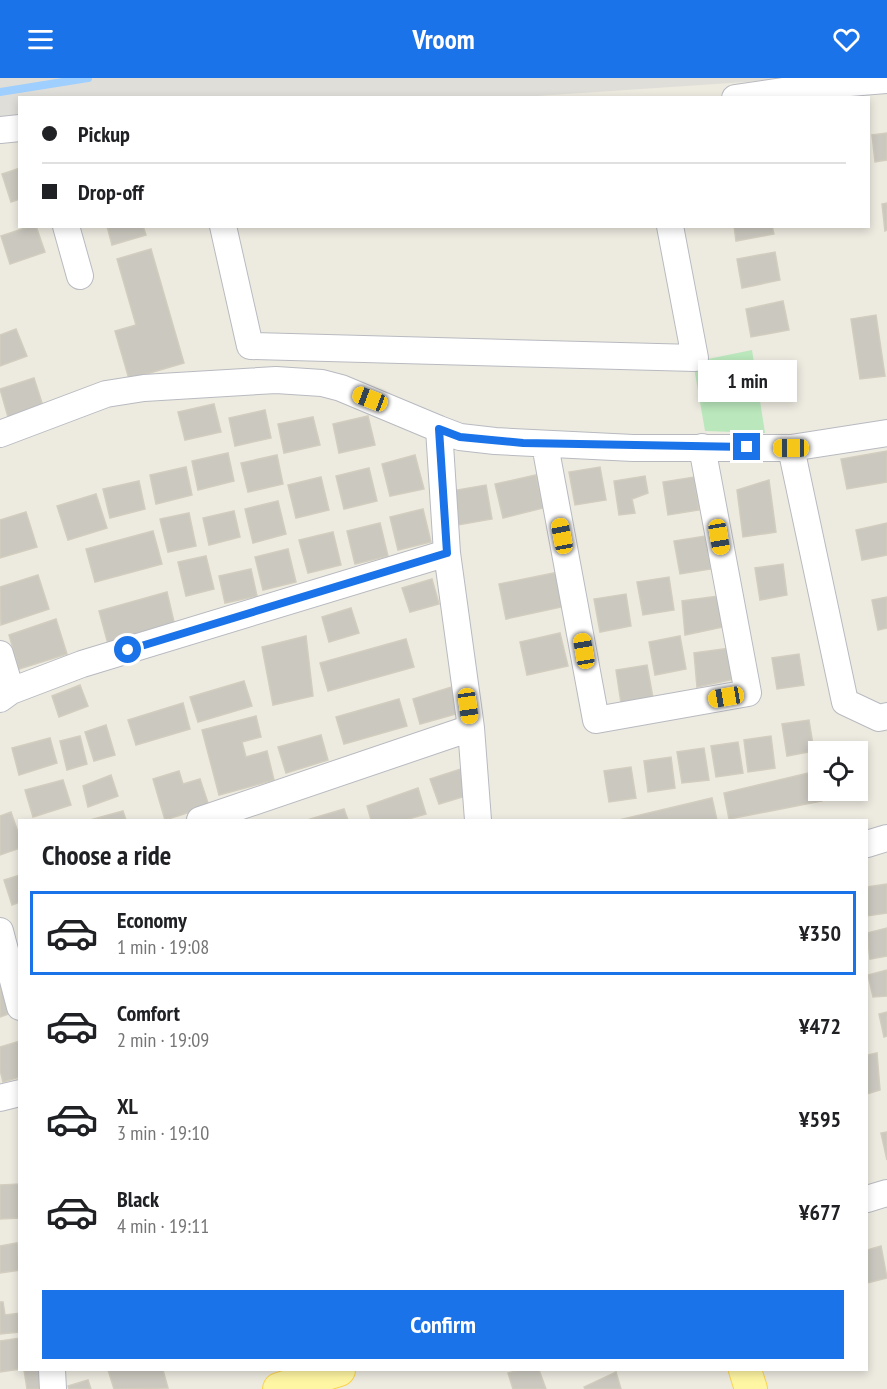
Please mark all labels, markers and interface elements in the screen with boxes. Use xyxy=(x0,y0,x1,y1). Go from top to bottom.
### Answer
text: Vroom xyxy=(412,22,475,56)
icon: menu xyxy=(24,23,57,56)
icon: heart xyxy=(830,23,863,56)
text: Pickup xyxy=(78,120,130,148)
text: Drop-off xyxy=(78,178,144,206)
callout: 1 min xyxy=(698,360,796,402)
text: 1 min xyxy=(727,368,768,394)
car xyxy=(350,384,390,414)
route end xyxy=(733,433,760,460)
car xyxy=(773,439,809,457)
car xyxy=(550,517,574,555)
car xyxy=(707,518,731,556)
car xyxy=(572,632,596,670)
route start xyxy=(114,636,141,663)
car xyxy=(707,685,745,709)
car xyxy=(457,687,479,725)
map controls xyxy=(808,741,868,801)
button: locate xyxy=(808,741,868,801)
text: Choose a ride xyxy=(42,838,171,872)
icon: car xyxy=(45,906,99,960)
text: Economy xyxy=(117,906,187,934)
text: ¥350 xyxy=(799,919,841,947)
text: 1 min · 19:08 xyxy=(117,934,209,960)
icon: car xyxy=(45,999,99,1053)
text: Comfort xyxy=(117,999,180,1027)
text: ¥472 xyxy=(799,1012,841,1040)
text: 2 min · 19:09 xyxy=(117,1027,209,1053)
icon: car xyxy=(45,1092,99,1146)
text: XL xyxy=(117,1092,138,1120)
text: ¥595 xyxy=(799,1105,841,1133)
text: 3 min · 19:10 xyxy=(117,1120,209,1146)
icon: car xyxy=(45,1185,99,1239)
text: Black xyxy=(117,1185,159,1213)
text: ¥677 xyxy=(799,1198,841,1226)
text: 4 min · 19:11 xyxy=(117,1213,209,1239)
button: Confirm xyxy=(42,1290,844,1359)

